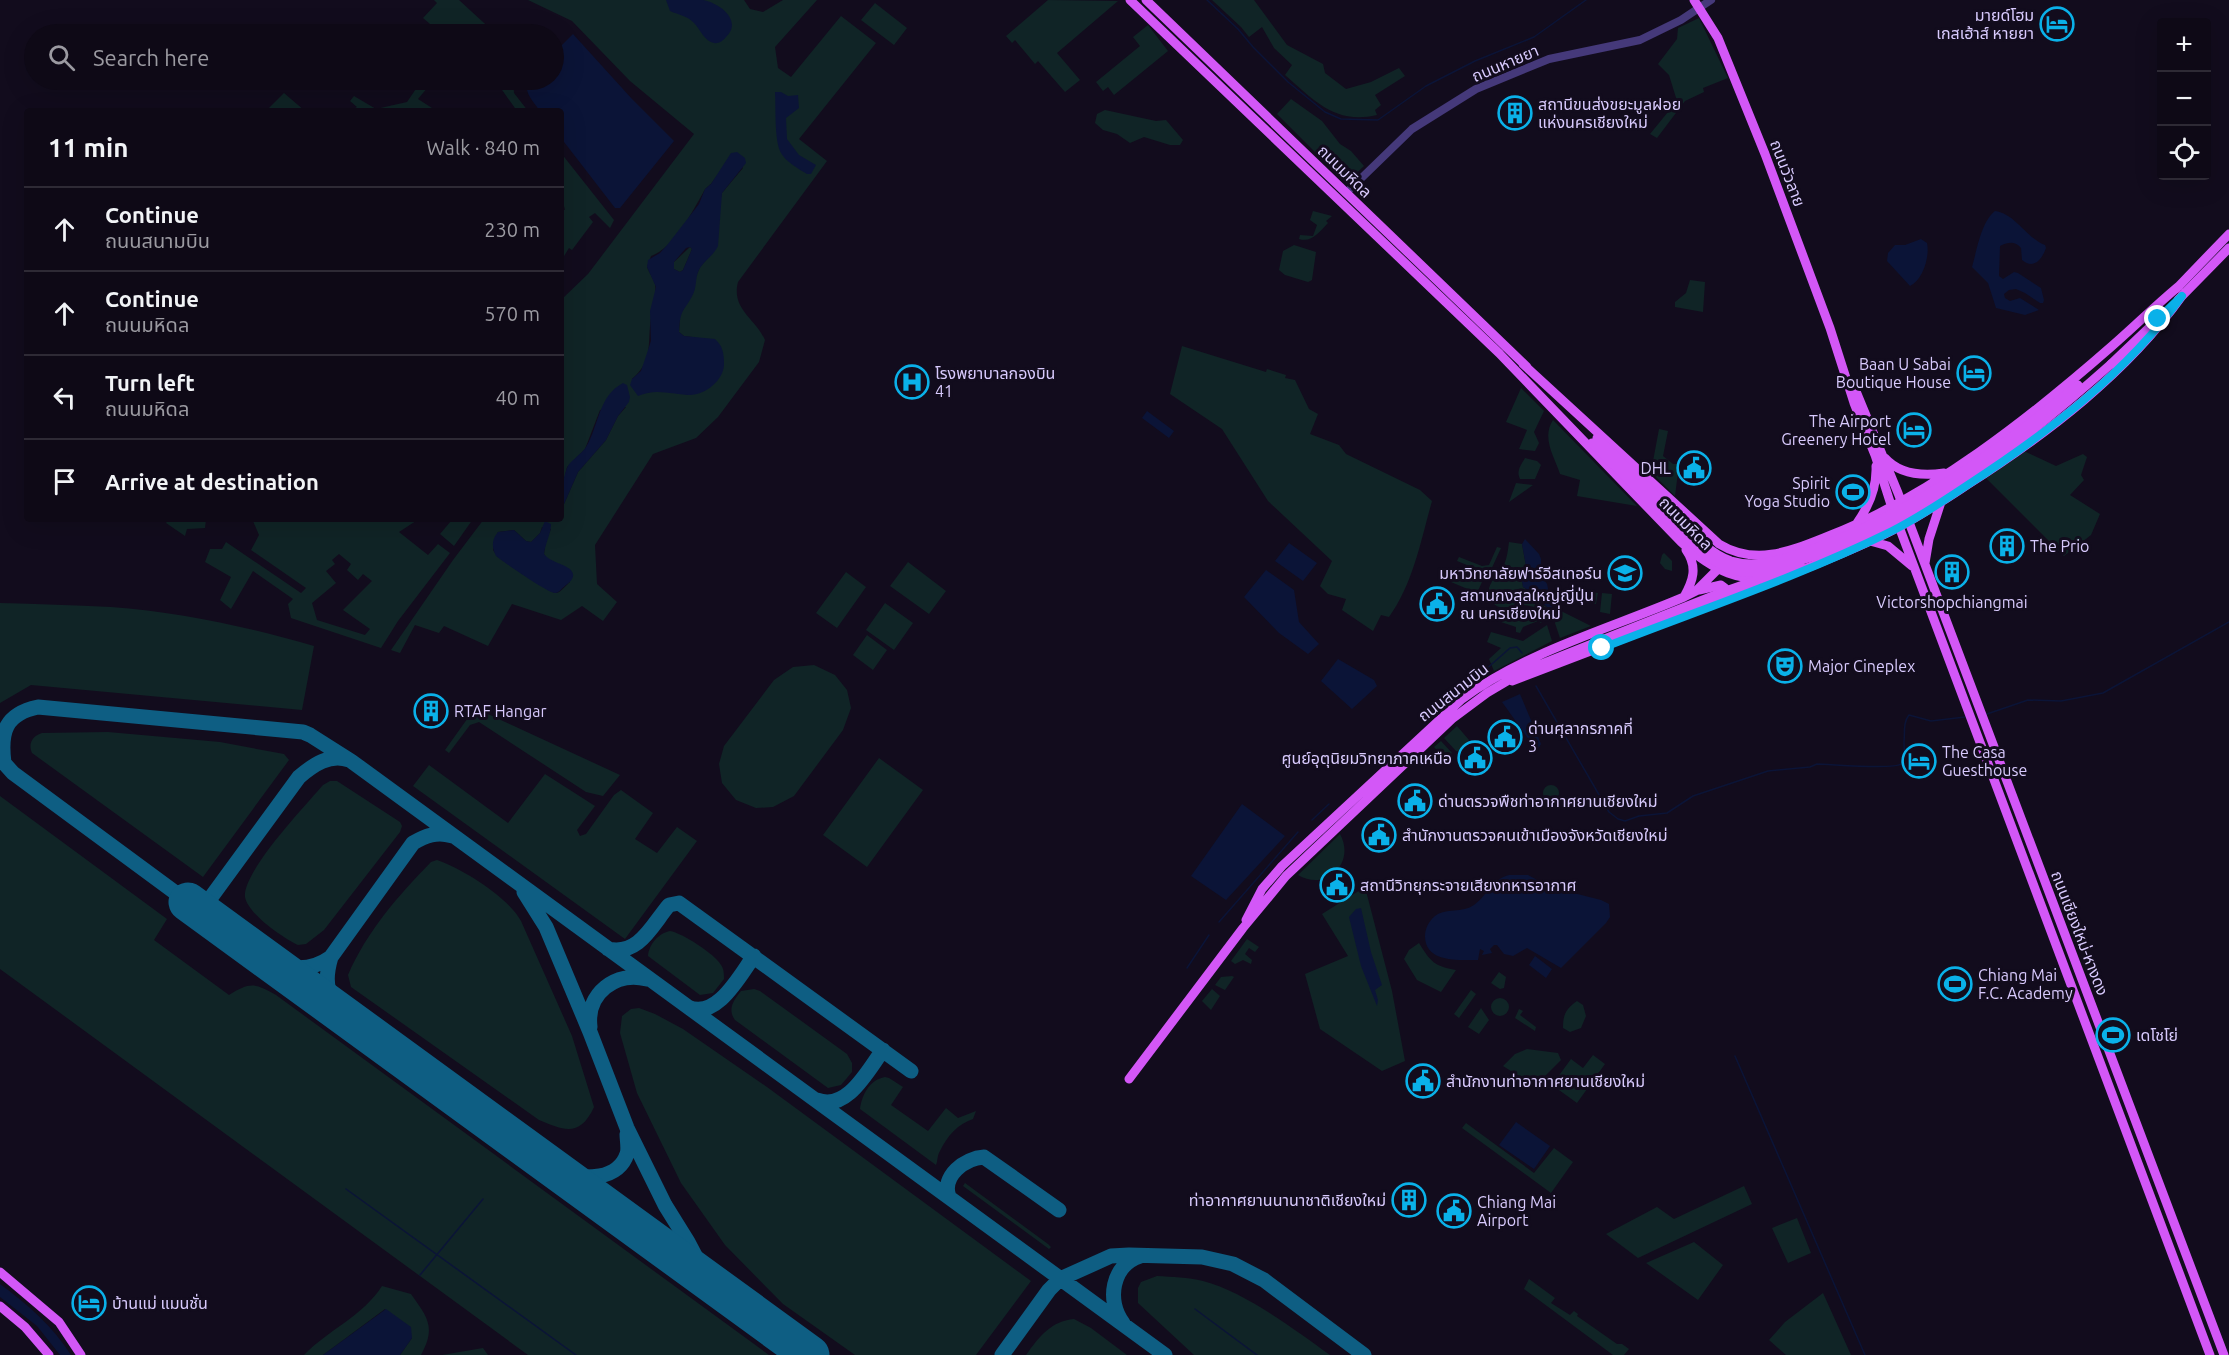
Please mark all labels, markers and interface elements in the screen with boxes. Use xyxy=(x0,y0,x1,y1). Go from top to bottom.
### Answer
place label: มายด์โฮม เกสเฮ้าส์ หายยา xyxy=(1936,6,2034,42)
hotel icon: มายด์โฮม เกสเฮ้าส์ หายยา xyxy=(2039,6,2075,42)
map controls xyxy=(2157,18,2211,180)
button: + xyxy=(2157,18,2211,72)
search box xyxy=(24,24,564,90)
icon: search xyxy=(45,41,78,74)
street label: ถนนหายยา xyxy=(1469,41,1541,85)
text: Search here xyxy=(93,45,209,70)
button: − xyxy=(2157,72,2211,126)
building icon: สถานีขนส่งขยะมูลฝอย แห่งนครเชียงใหม่ xyxy=(1497,95,1533,131)
place label: สถานีขนส่งขยะมูลฝอย แห่งนครเชียงใหม่ xyxy=(1538,95,1681,131)
button: locate xyxy=(2157,126,2211,180)
text: 11 min xyxy=(48,133,128,162)
text: Walk · 840 m xyxy=(427,136,540,159)
street label: ถนนวัวลาย xyxy=(1767,137,1809,209)
street label: ถนนมหิดล xyxy=(1314,141,1376,201)
text: Continue xyxy=(105,202,199,227)
icon: ahead xyxy=(48,213,81,246)
text: 230 m xyxy=(484,218,540,241)
text: ถนนสนามบิน xyxy=(105,229,210,252)
text: Continue xyxy=(105,286,199,311)
icon: ahead xyxy=(48,297,81,330)
text: 570 m xyxy=(484,302,540,325)
route end xyxy=(2144,305,2170,331)
text: ถนนมหิดล xyxy=(105,313,189,336)
place label: Baan U Sabai Boutique House xyxy=(1836,355,1951,391)
hotel icon: Baan U Sabai Boutique House xyxy=(1956,355,1992,391)
hospital icon: โรงพยาบาลกองบิน 41 xyxy=(894,364,930,400)
place label: โรงพยาบาลกองบิน 41 xyxy=(935,364,1055,400)
text: Turn left xyxy=(105,370,195,395)
icon: left xyxy=(48,381,81,414)
text: 40 m xyxy=(496,386,540,409)
text: ถนนมหิดล xyxy=(105,397,189,420)
place label: The Airport Greenery Hotel xyxy=(1781,412,1892,448)
hotel icon: The Airport Greenery Hotel xyxy=(1896,412,1932,448)
public building icon: DHL xyxy=(1676,450,1712,486)
place label: DHL xyxy=(1640,459,1671,477)
icon: arrive xyxy=(48,465,81,498)
text: Arrive at destination xyxy=(105,469,319,494)
place label: Spirit Yoga Studio xyxy=(1745,474,1831,510)
sports icon: Spirit Yoga Studio xyxy=(1835,474,1871,510)
street label: ถนนมหิดล xyxy=(1656,493,1716,553)
building icon: The Prio xyxy=(1989,528,2025,564)
place label: The Prio xyxy=(2030,537,2089,555)
building icon: Victorshopchiangmai xyxy=(1934,554,1970,590)
school or university icon: มหาวิทยาลัยฟาร์อีสเทอร์น xyxy=(1607,555,1643,591)
place label: มหาวิทยาลัยฟาร์อีสเทอร์น xyxy=(1439,564,1602,582)
place label: สถานกงสุลใหญ่ญี่ปุ่น ณ นครเชียงใหม่ xyxy=(1460,584,1594,622)
public building icon: สถานกงสุลใหญ่ญี่ปุ่น ณ นครเชียงใหม่ xyxy=(1419,586,1455,622)
place label: Victorshopchiangmai xyxy=(1876,593,2028,611)
route start xyxy=(1588,634,1614,660)
theatre icon: Major Cineplex xyxy=(1767,648,1803,684)
place label: Major Cineplex xyxy=(1808,657,1915,675)
street label: ถนนสนามบิน xyxy=(1414,659,1492,725)
building icon: RTAF Hangar xyxy=(413,693,449,729)
place label: RTAF Hangar xyxy=(454,702,546,720)
place label: ด่านศุลากรภาคที่ 3 xyxy=(1528,717,1633,755)
public building icon: ด่านศุลากรภาคที่ 3 xyxy=(1487,719,1523,755)
public building icon: ศูนย์อุตุนิยมวิทยาภาคเหนือ xyxy=(1457,740,1493,776)
hotel icon: The Casa Guesthouse xyxy=(1901,743,1937,779)
place label: The Casa Guesthouse xyxy=(1942,743,2027,779)
place label: ศูนย์อุตุนิยมวิทยาภาคเหนือ xyxy=(1281,749,1452,768)
public building icon: ด่านตรวจพืชท่าอากาศยานเชียงใหม่ xyxy=(1397,783,1433,819)
place label: ด่านตรวจพืชท่าอากาศยานเชียงใหม่ xyxy=(1438,792,1658,810)
public building icon: สำนักงานตรวจคนเข้าเมืองจังหวัดเชียงใหม่ xyxy=(1361,817,1397,853)
place label: สำนักงานตรวจคนเข้าเมืองจังหวัดเชียงใหม่ xyxy=(1402,826,1668,844)
public building icon: สถานีวิทยุกระจายเสียงทหารอากาศ xyxy=(1319,867,1355,903)
street label: ถนนเชียงใหม่-หางดง xyxy=(2048,868,2112,998)
place label: สถานีวิทยุกระจายเสียงทหารอากาศ xyxy=(1360,876,1577,895)
sports icon: Chiang Mai F.C. Academy xyxy=(1937,966,1973,1002)
place label: Chiang Mai F.C. Academy xyxy=(1978,966,2073,1002)
sports icon: เดโชโย่ xyxy=(2095,1017,2131,1053)
place label: เดโชโย่ xyxy=(2136,1026,2178,1044)
public building icon: สำนักงานท่าอากาศยานเชียงใหม่ xyxy=(1405,1063,1441,1099)
place label: สำนักงานท่าอากาศยานเชียงใหม่ xyxy=(1446,1072,1645,1090)
building icon: ท่าอากาศยานนานาชาติเชียงใหม่ xyxy=(1391,1182,1427,1218)
place label: ท่าอากาศยานนานาชาติเชียงใหม่ xyxy=(1189,1191,1386,1209)
public building icon: Chiang Mai Airport xyxy=(1436,1193,1472,1229)
place label: Chiang Mai Airport xyxy=(1477,1193,1556,1229)
hotel icon: บ้านแม่ แมนชั่น xyxy=(71,1285,107,1321)
place label: บ้านแม่ แมนชั่น xyxy=(112,1293,208,1312)

